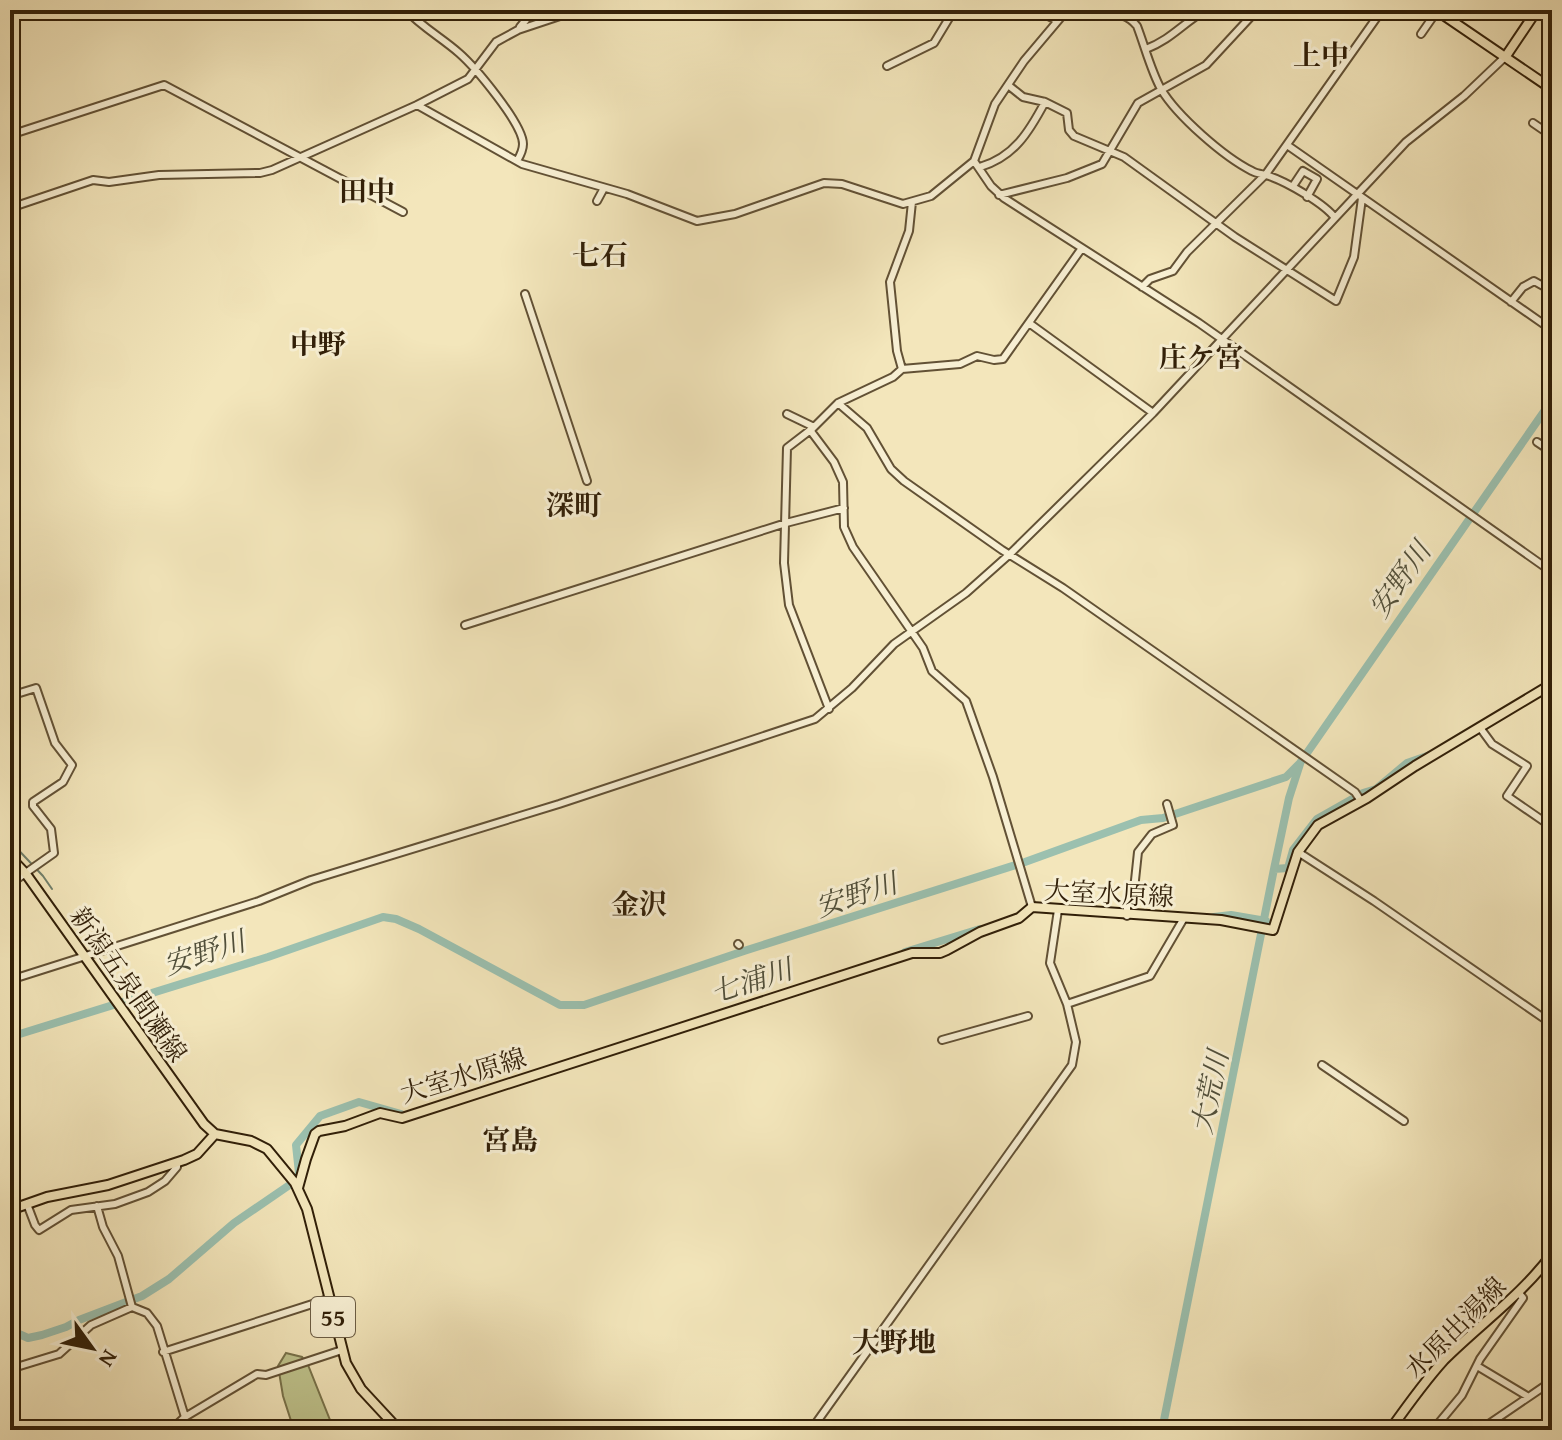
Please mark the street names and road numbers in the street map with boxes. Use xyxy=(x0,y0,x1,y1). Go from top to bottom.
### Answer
street label: 大室水原線 xyxy=(1043,870,1175,916)
street label: 新潟五泉間瀬線 xyxy=(61,898,197,1070)
street label: 大室水原線 xyxy=(395,1037,531,1113)
street label: 水原出湯線 xyxy=(1395,1267,1515,1387)
road number: 55 xyxy=(311,1297,355,1337)

